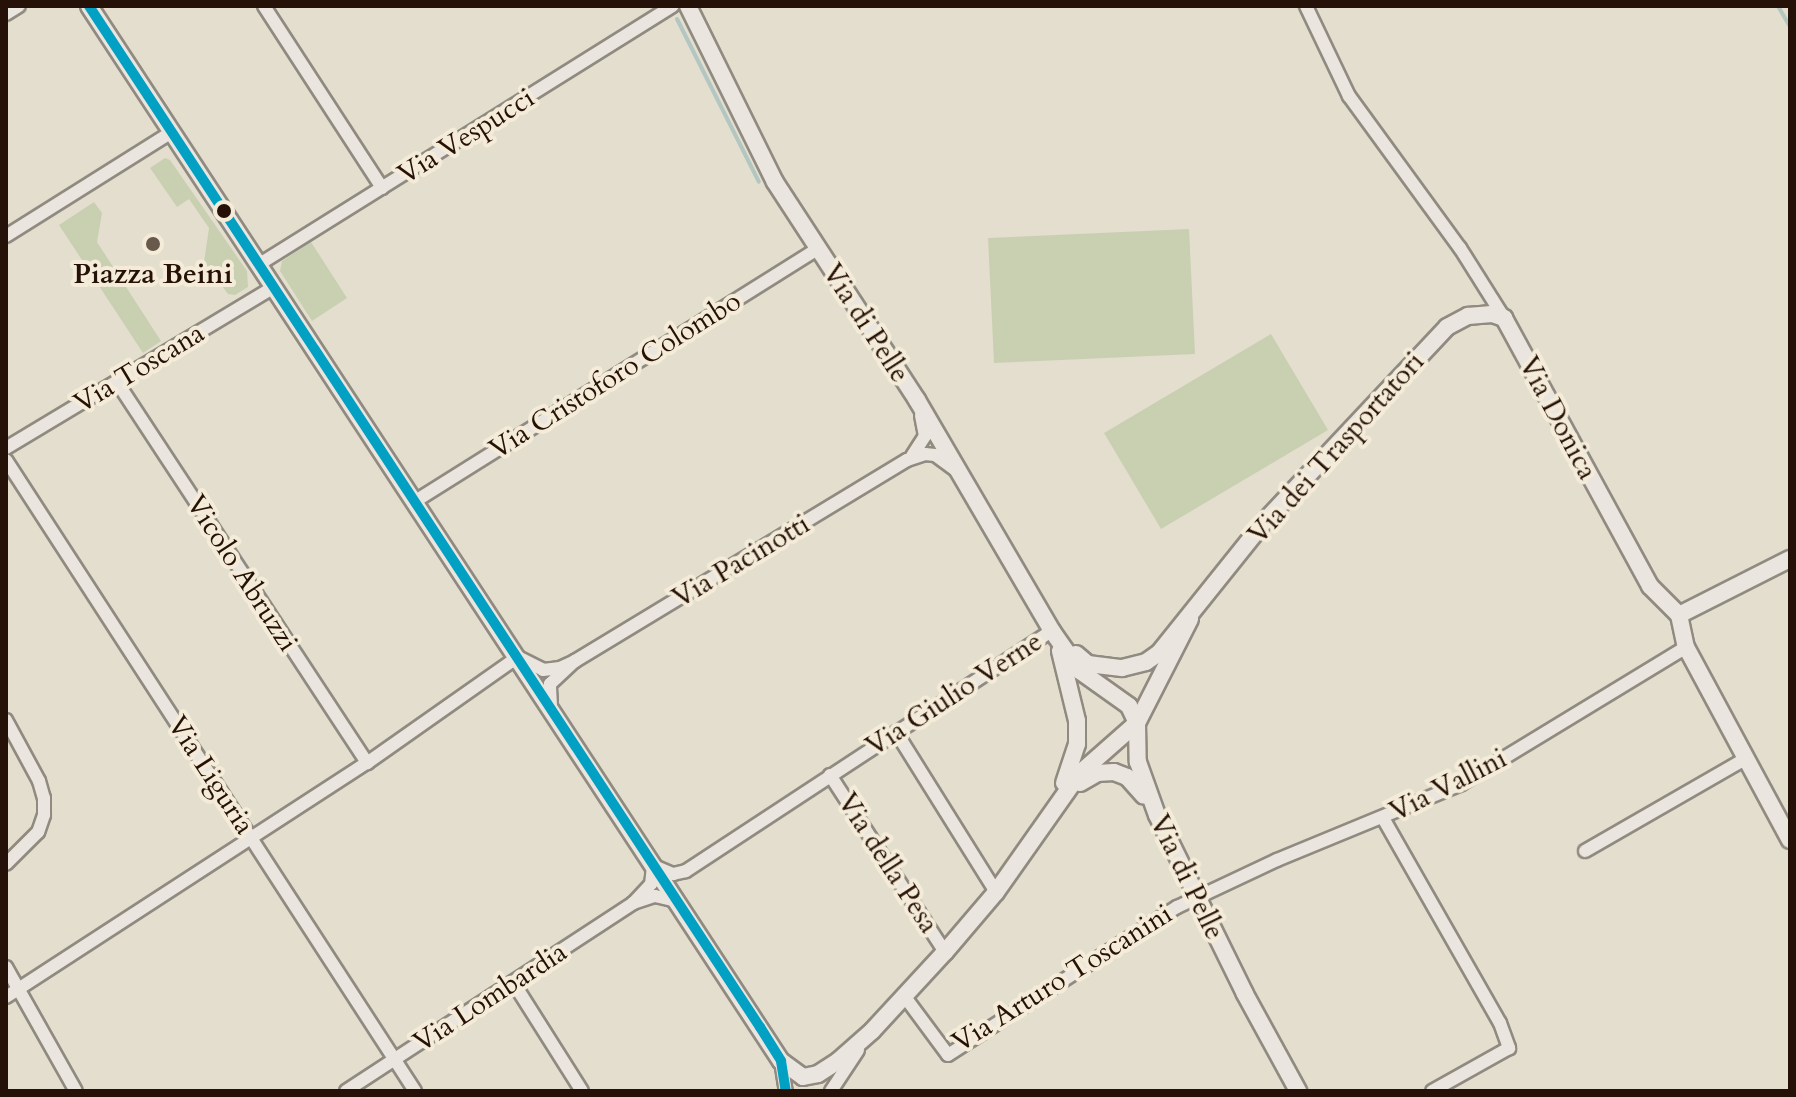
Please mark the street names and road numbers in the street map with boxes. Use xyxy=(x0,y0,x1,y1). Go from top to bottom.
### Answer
street label: Via Vespucci xyxy=(392,81,540,191)
street label: Via di Pelle xyxy=(815,257,917,389)
street label: Via Cristoforo Colombo xyxy=(483,284,747,466)
street label: Via Toscana xyxy=(68,316,210,420)
street label: Via dei Trasportatori xyxy=(1241,345,1431,551)
street label: Via Donica xyxy=(1512,351,1604,485)
street label: Vicolo Abruzzi xyxy=(179,489,305,657)
street label: Via Pacinotti xyxy=(666,507,816,615)
street label: Via Giulio Verne xyxy=(860,625,1048,763)
street label: Via Liguria xyxy=(160,710,262,840)
street label: Via Vallini xyxy=(1384,741,1512,829)
street label: Via della Pesa xyxy=(830,787,946,939)
street label: Via di Pelle xyxy=(1142,809,1232,945)
street label: Via Arturo Toscanini xyxy=(946,897,1178,1059)
street label: Via Lombardia xyxy=(407,935,573,1059)

